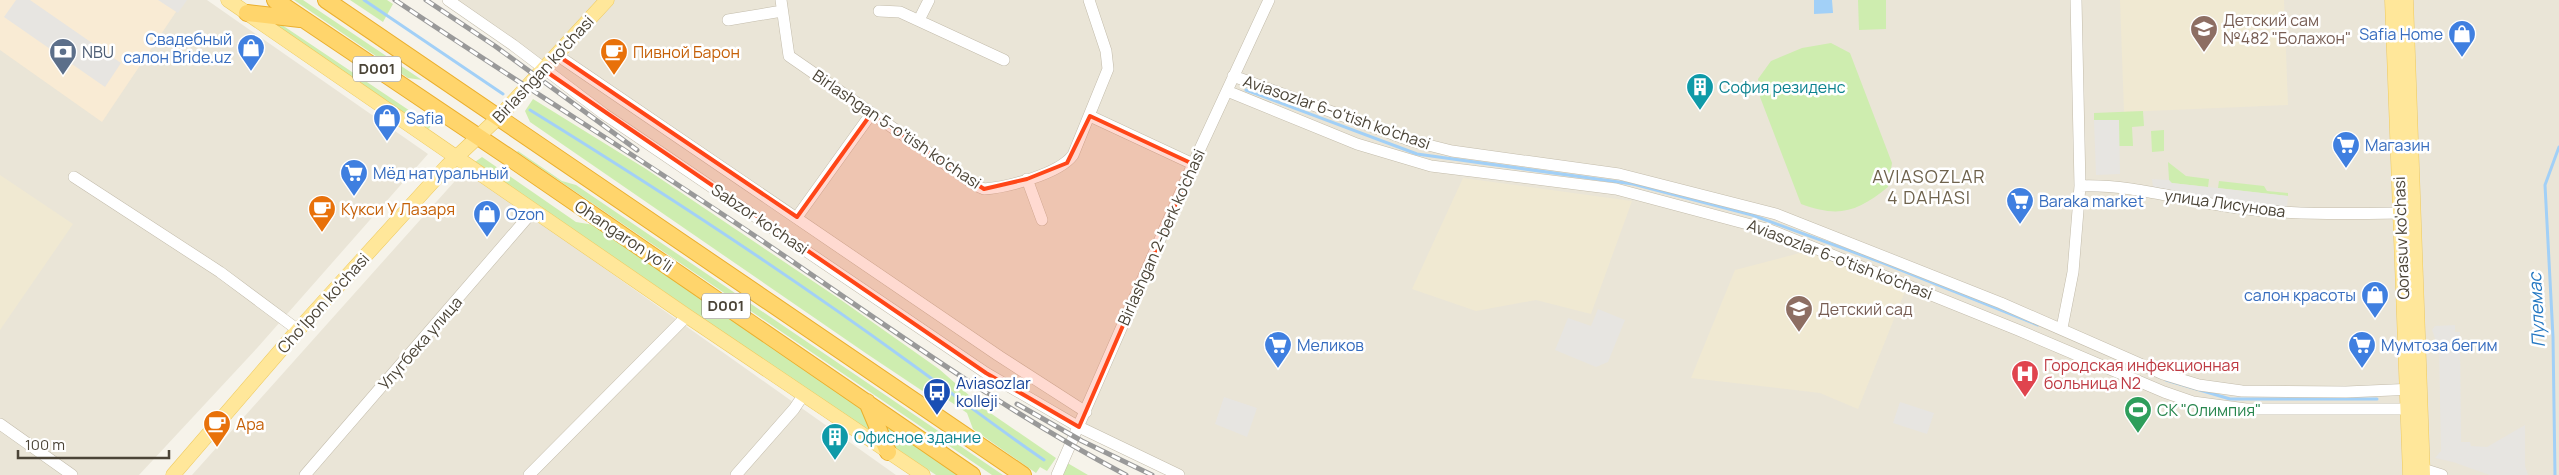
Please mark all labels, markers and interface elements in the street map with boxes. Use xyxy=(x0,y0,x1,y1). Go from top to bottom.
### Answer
place label: Детский сам №482 "Болажон" xyxy=(2223,9,2351,49)
street label: Birlashgan ko'chasi xyxy=(487,11,599,127)
school or university icon: Детский сам №482 "Болажон" xyxy=(2189,14,2219,53)
shop icon: Safia Home xyxy=(2447,19,2477,58)
place label: Safia Home xyxy=(2359,23,2443,45)
place label: Свадебный салон Bride.uz xyxy=(123,28,232,68)
shop icon: Свадебный салон Bride.uz xyxy=(236,33,266,72)
bank icon: NBU xyxy=(48,37,78,76)
cafe icon: Пивной Барон xyxy=(599,37,629,76)
place label: NBU xyxy=(82,41,114,63)
place label: Пивной Барон xyxy=(633,41,740,63)
road number: D001 xyxy=(353,56,401,82)
street label: Birlashgan 5-o'tish ko'chasi xyxy=(808,64,986,194)
street label: Aviasozlar 6-o'tish ko'chasi xyxy=(1240,70,1434,154)
building icon: София резиденс xyxy=(1685,72,1715,111)
place label: София резиденс xyxy=(1719,76,1846,98)
shop icon: Safia xyxy=(372,103,402,142)
place label: Safia xyxy=(406,107,443,129)
supermarket icon: Магазин xyxy=(2331,130,2361,169)
place label: Магазин xyxy=(2365,134,2430,156)
street label: Birlashgan 2-berk ko'chasi xyxy=(1112,145,1210,329)
supermarket icon: Мёд натуральный xyxy=(339,158,369,197)
place label: Мёд натуральный xyxy=(373,162,509,184)
district label: AVIASOZLAR 4 DAHASI xyxy=(1872,164,1986,209)
street label: Qorasuv ko'chasi xyxy=(2388,176,2414,300)
street label: Sabzor ko'chasi xyxy=(707,178,813,260)
street label: улица Лисунова xyxy=(2163,184,2287,222)
supermarket icon: Baraka market xyxy=(2005,186,2035,225)
place label: Baraka market xyxy=(2039,190,2144,212)
cafe icon: Кукси У Лазаря xyxy=(307,194,337,233)
street label: Ohangaron yoʻli xyxy=(571,195,677,277)
place label: Кукси У Лазаря xyxy=(341,198,455,220)
shop icon: Ozon xyxy=(472,199,502,238)
place label: Ozon xyxy=(506,203,544,225)
street label: Aviasozlar 6-o'tish ko'chasi xyxy=(1744,214,1936,304)
street label: Cho'lpon ko'chasi xyxy=(272,248,374,358)
water label: Пулемас xyxy=(2522,270,2550,348)
shop icon: салон красоты xyxy=(2360,280,2390,319)
place label: салон красоты xyxy=(2244,284,2356,306)
street label: Улугбека улица xyxy=(373,291,467,395)
road number: D001 xyxy=(702,294,750,318)
school or university icon: Детский сад xyxy=(1784,294,1814,333)
place label: Детский сад xyxy=(1818,298,1913,320)
supermarket icon: Меликов xyxy=(1263,330,1293,369)
supermarket icon: Мумтоза бегим xyxy=(2347,330,2377,369)
place label: Меликов xyxy=(1297,334,1364,356)
place label: Мумтоза бегим xyxy=(2381,334,2498,356)
place label: Городская инфекционная больница N2 xyxy=(2044,354,2239,394)
hospital icon: Городская инфекционная больница N2 xyxy=(2010,359,2040,398)
place label: Aviasozlar kolleji xyxy=(956,372,1031,412)
bus stop icon: Aviasozlar kolleji xyxy=(922,377,952,416)
sports icon: СК "Олимпия" xyxy=(2123,395,2153,434)
place label: СК "Олимпия" xyxy=(2157,399,2261,421)
cafe icon: Ара xyxy=(202,409,232,448)
place label: Ара xyxy=(236,413,265,435)
building icon: Офисное здание xyxy=(820,422,850,461)
place label: Офисное здание xyxy=(854,426,981,448)
scale bar xyxy=(18,428,169,460)
text: 100 m xyxy=(25,434,65,455)

